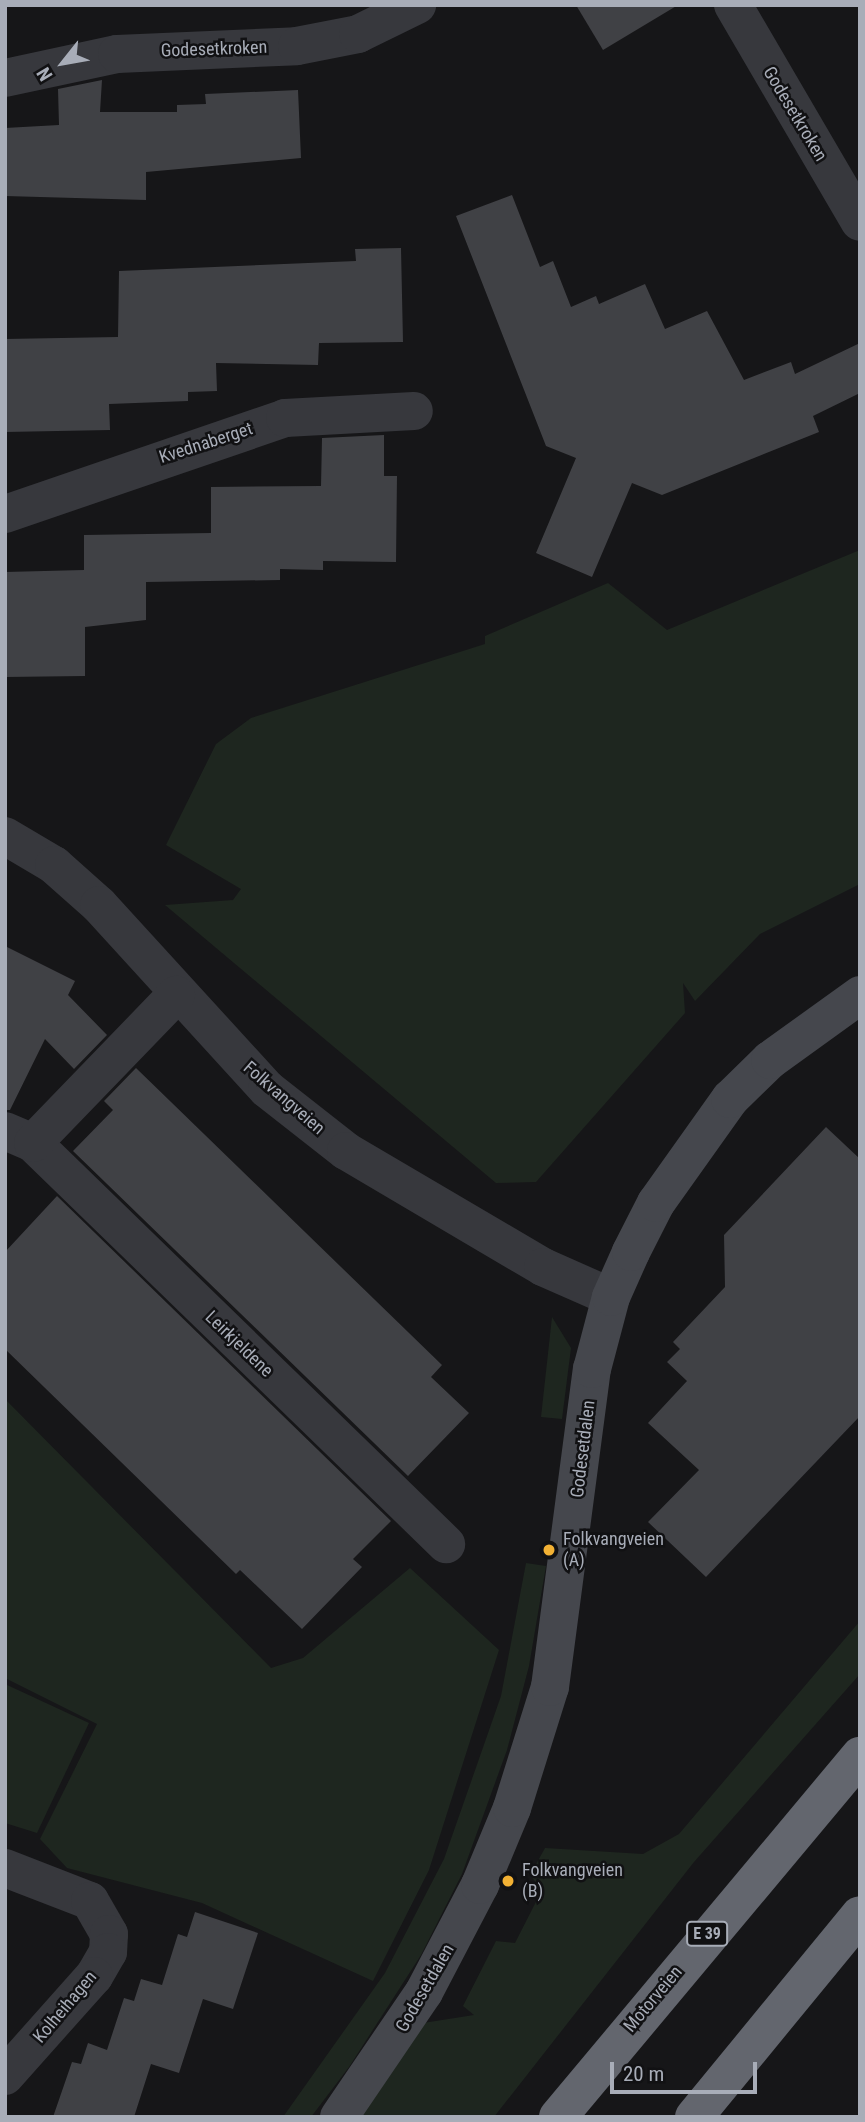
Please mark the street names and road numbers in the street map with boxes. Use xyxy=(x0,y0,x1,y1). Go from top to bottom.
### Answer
street label: Godesetkroken xyxy=(160,36,268,62)
street label: Godesetkroken xyxy=(758,63,832,165)
street label: Kvednaberget xyxy=(157,418,255,468)
street label: Folkvangveien xyxy=(239,1057,329,1139)
street label: Leirkjeldene xyxy=(201,1306,277,1382)
street label: Godesetdalen xyxy=(566,1399,600,1499)
road number: E 39 xyxy=(686,1922,728,1946)
street label: Godesetdalen xyxy=(391,1940,459,2036)
street label: Motorveien xyxy=(619,1962,687,2036)
street label: Kolheihagen xyxy=(29,1967,101,2047)

